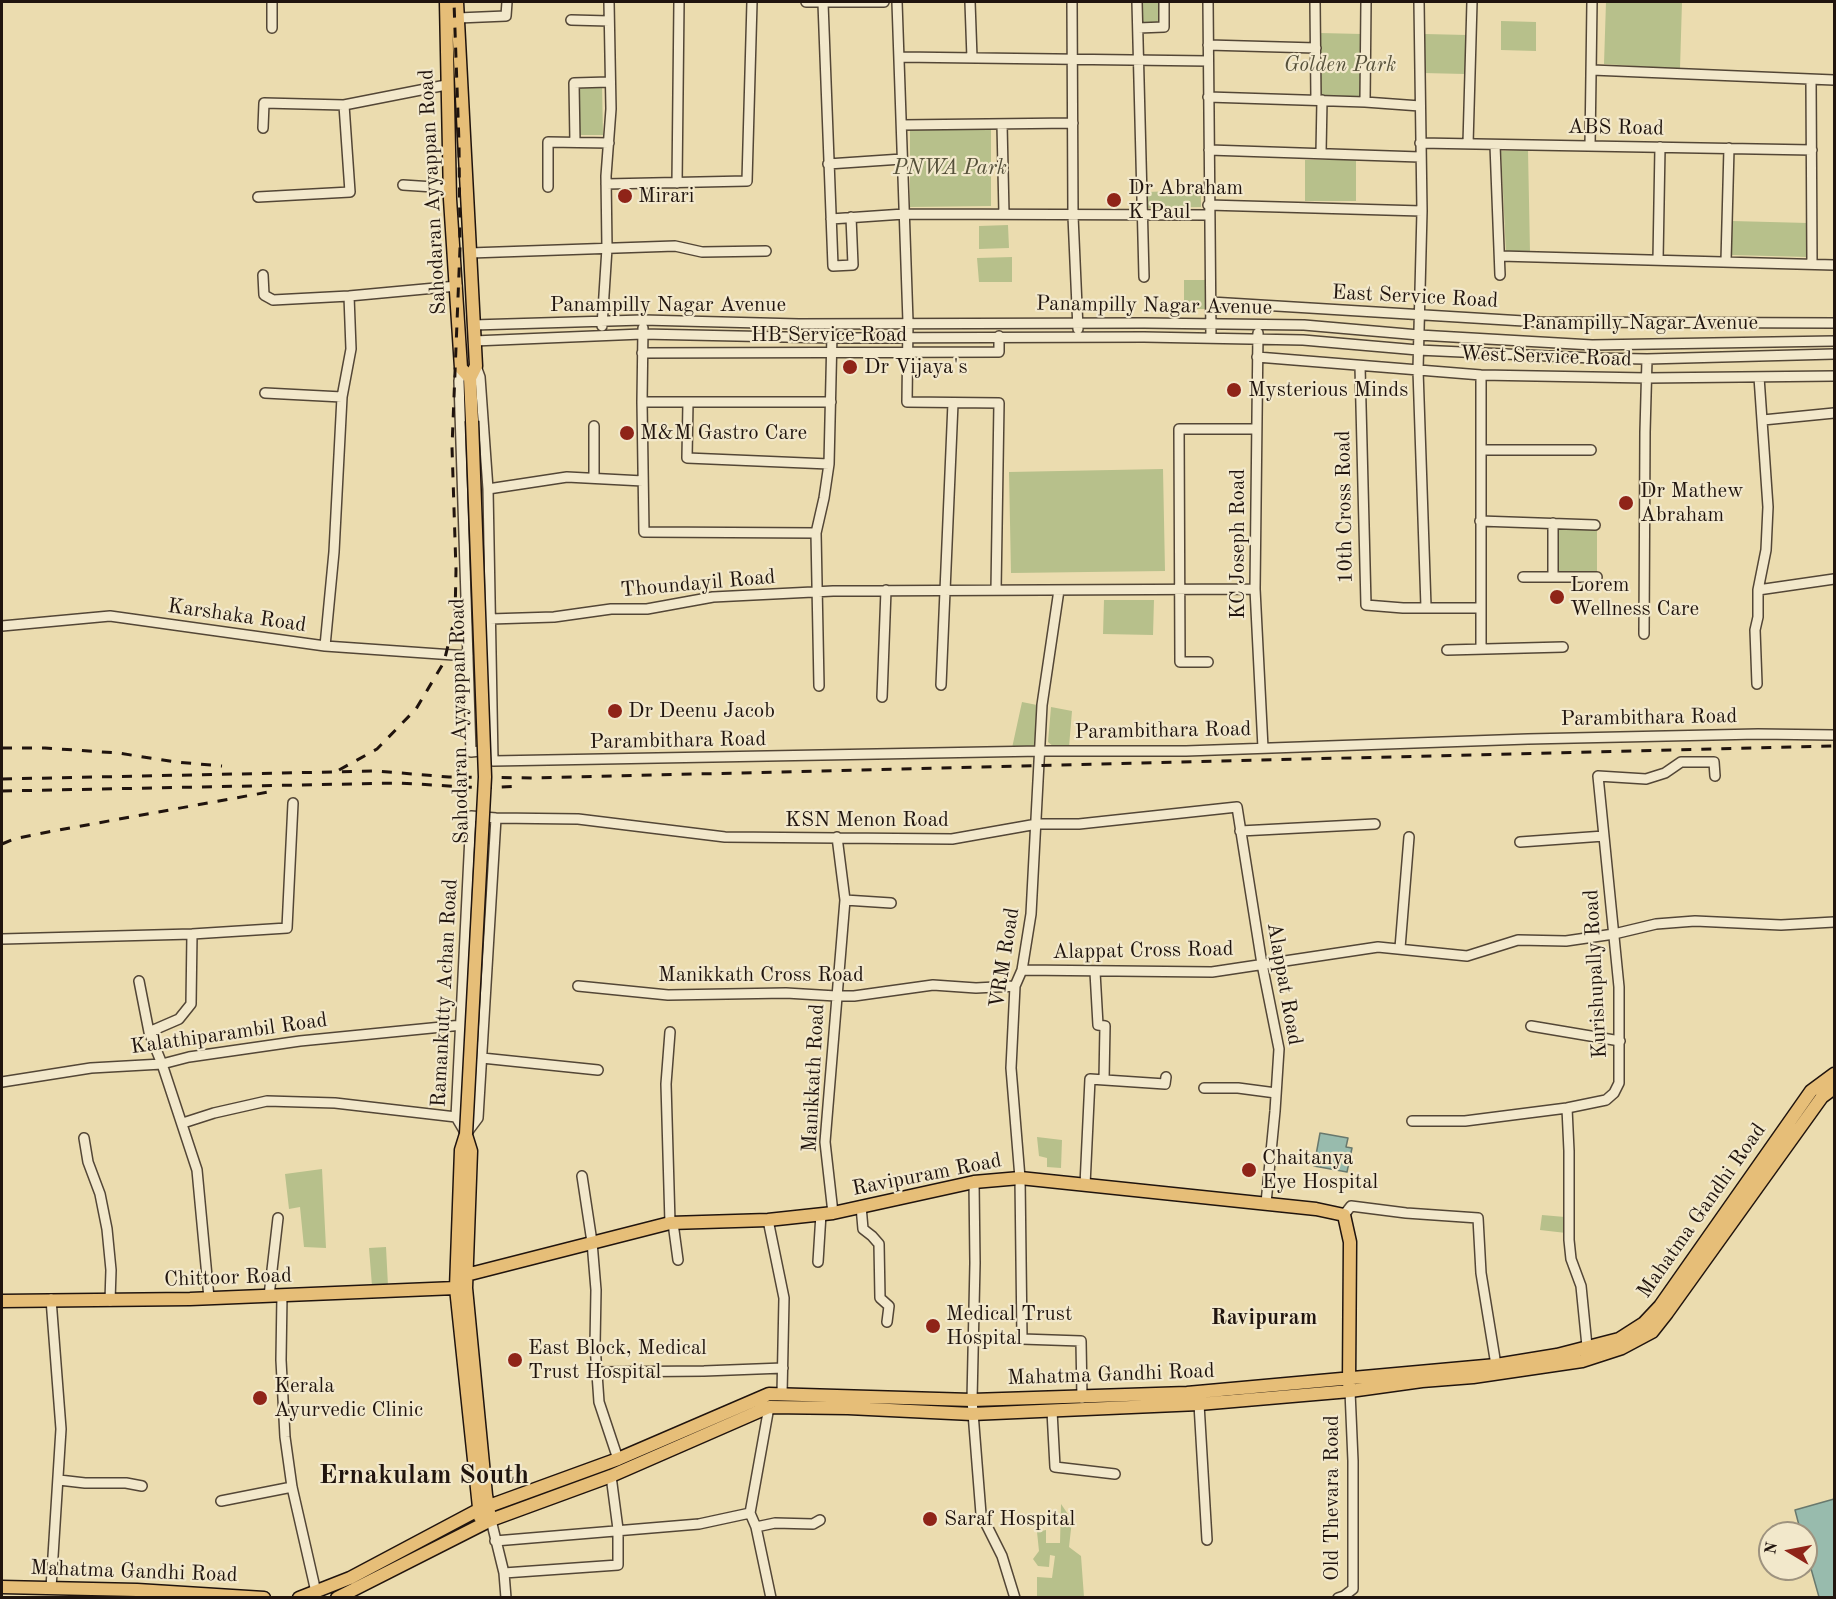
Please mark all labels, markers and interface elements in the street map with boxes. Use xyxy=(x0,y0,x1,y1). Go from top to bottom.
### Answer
park label: Golden Park xyxy=(1284,52,1396,78)
street label: Sahodaran Ayyappan Road xyxy=(414,69,452,315)
street label: ABS Road xyxy=(1568,115,1664,141)
park label: PNWA Park xyxy=(893,155,1007,181)
place label: Dr Abraham K Paul xyxy=(1128,175,1243,225)
place label: Mirari xyxy=(638,183,695,209)
marker: Mirari xyxy=(616,187,634,205)
marker: Dr Abraham K Paul xyxy=(1105,191,1123,209)
street label: East Service Road xyxy=(1331,280,1499,314)
street label: Panampilly Nagar Avenue xyxy=(1036,291,1272,321)
street label: Panampilly Nagar Avenue xyxy=(550,292,786,318)
street label: Panampilly Nagar Avenue xyxy=(1522,310,1758,336)
street label: HB Service Road xyxy=(751,322,907,348)
street label: West Service Road xyxy=(1460,341,1632,373)
place label: Dr Vijaya's xyxy=(864,354,968,380)
marker: Dr Vijaya's xyxy=(841,358,859,376)
place label: Mysterious Minds xyxy=(1248,377,1408,403)
marker: Mysterious Minds xyxy=(1225,381,1243,399)
place label: M&M Gastro Care xyxy=(640,420,807,446)
marker: M&M Gastro Care xyxy=(618,424,636,442)
street label: 10th Cross Road xyxy=(1331,430,1359,584)
street label: KC Joseph Road xyxy=(1225,469,1251,619)
place label: Dr Mathew Abraham xyxy=(1640,478,1744,528)
marker: Dr Mathew Abraham xyxy=(1617,494,1635,512)
street label: Thoundayil Road xyxy=(619,565,777,603)
place label: Lorem Wellness Care xyxy=(1570,572,1699,622)
marker: Lorem Wellness Care xyxy=(1548,588,1566,606)
street label: Karshaka Road xyxy=(166,594,308,638)
street label: Sahodaran Ayyappan Road xyxy=(445,598,475,844)
place label: Dr Deenu Jacob xyxy=(628,698,775,724)
marker: Dr Deenu Jacob xyxy=(606,702,624,720)
street label: Parambithara Road xyxy=(1560,704,1738,732)
street label: Parambithara Road xyxy=(1074,717,1252,745)
street label: Parambithara Road xyxy=(589,727,767,755)
street label: KSN Menon Road xyxy=(785,807,949,833)
street label: Ramankutty Achan Road xyxy=(426,878,464,1108)
street label: Kurishupally Road xyxy=(1579,889,1613,1059)
street label: VRM Road xyxy=(985,906,1025,1010)
street label: Alappat Road xyxy=(1261,921,1307,1047)
street label: Alappat Cross Road xyxy=(1052,937,1234,965)
street label: Manikkath Cross Road xyxy=(658,962,864,988)
street label: Manikkath Road xyxy=(798,1003,830,1153)
street label: Kalathiparambil Road xyxy=(129,1008,329,1060)
street label: Mahatma Gandhi Road xyxy=(1632,1119,1772,1303)
place label: Chaitanya Eye Hospital xyxy=(1262,1145,1378,1195)
street label: Ravipuram Road xyxy=(850,1148,1004,1202)
marker: Chaitanya Eye Hospital xyxy=(1240,1161,1258,1179)
street label: Chittoor Road xyxy=(164,1263,292,1293)
place label: Medical Trust Hospital xyxy=(946,1301,1072,1351)
district label: Ravipuram xyxy=(1211,1305,1317,1331)
marker: Medical Trust Hospital xyxy=(924,1317,942,1335)
place label: East Block, Medical Trust Hospital xyxy=(528,1335,707,1385)
marker: East Block, Medical Trust Hospital xyxy=(506,1351,524,1369)
street label: Mahatma Gandhi Road xyxy=(1007,1359,1215,1391)
place label: Kerala Ayurvedic Clinic xyxy=(274,1373,423,1423)
marker: Kerala Ayurvedic Clinic xyxy=(251,1389,269,1407)
street label: Old Thevara Road xyxy=(1319,1415,1345,1581)
district label: Ernakulam South xyxy=(319,1460,529,1492)
place label: Saraf Hospital xyxy=(944,1506,1075,1532)
marker: Saraf Hospital xyxy=(921,1510,939,1528)
north arrow xyxy=(1758,1521,1818,1581)
text: N xyxy=(1763,1541,1781,1556)
street label: Mahatma Gandhi Road xyxy=(30,1556,238,1588)

